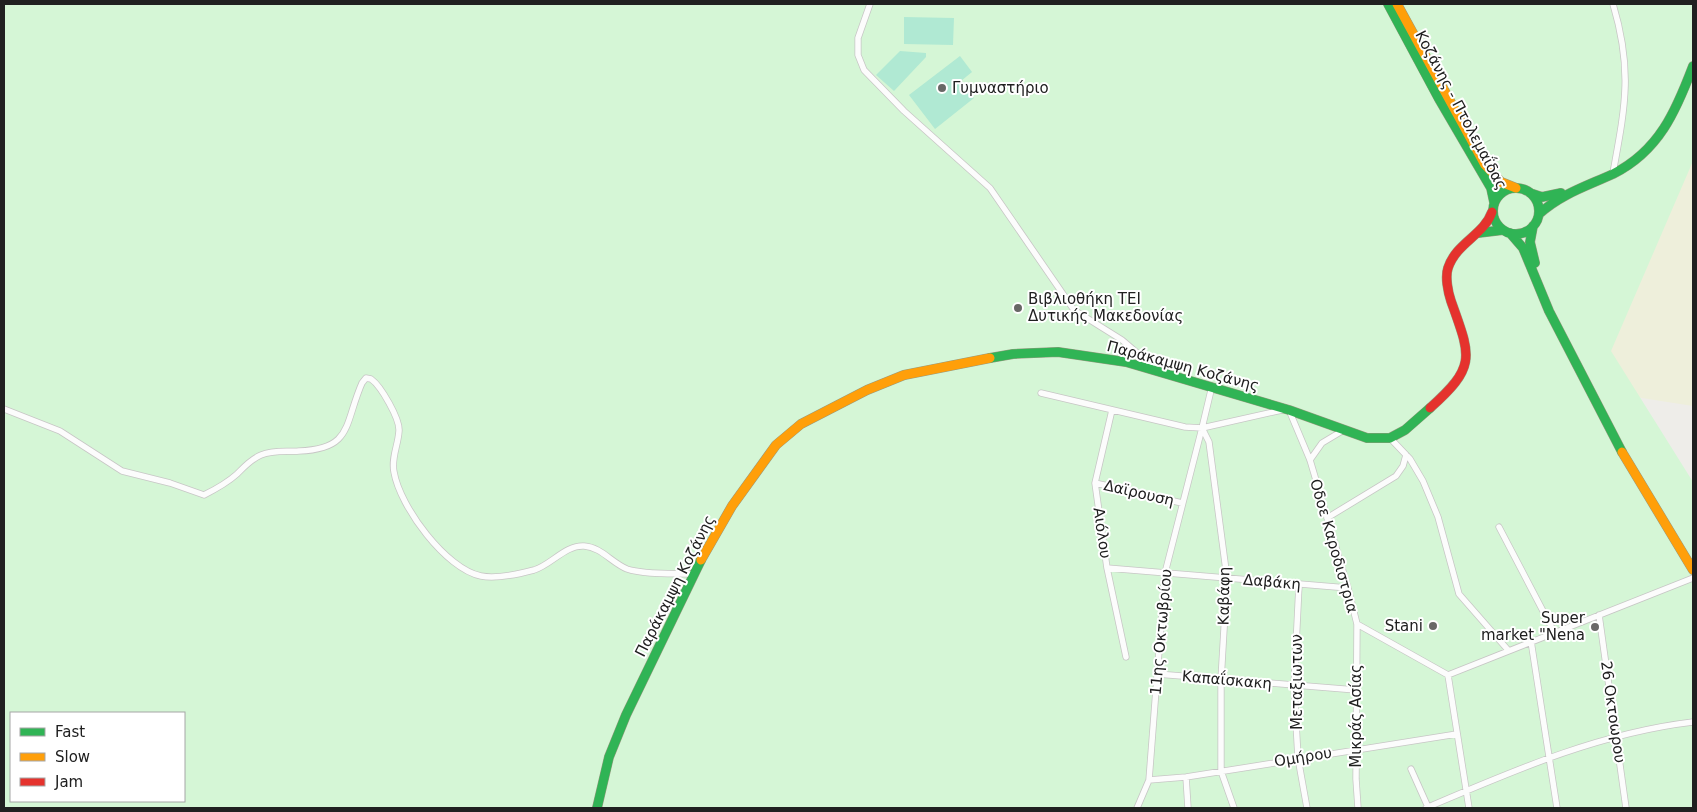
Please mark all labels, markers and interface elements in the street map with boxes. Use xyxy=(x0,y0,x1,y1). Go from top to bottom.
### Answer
street label: Κοζάνης - Πτολεμαΐδας xyxy=(1411,26,1512,193)
place label: Γυμναστήριο xyxy=(952,79,1049,97)
marker: Γυμναστήριο xyxy=(936,82,948,94)
place label: Βιβλιοθήκη ΤΕΙ Δυτικής Μακεδονίας xyxy=(1028,290,1183,325)
marker: Βιβλιοθήκη ΤΕΙ Δυτικής Μακεδονίας xyxy=(1012,302,1024,314)
street label: Παράκαμψη Κοζάνης xyxy=(1105,337,1261,395)
street label: Δαϊρουση xyxy=(1102,476,1176,510)
street label: Oδοε Καροδιστρια xyxy=(1306,477,1362,615)
street label: Αιόλου xyxy=(1090,506,1114,560)
street label: Παράκαμψη Κοζάνης xyxy=(631,512,719,660)
street label: Καβάφη xyxy=(1214,567,1234,625)
street label: 11ης Οκτωβρίου xyxy=(1147,568,1175,696)
street label: Δαβάκη xyxy=(1242,571,1302,593)
place label: Super market "Nena xyxy=(1481,609,1586,644)
place label: Stani xyxy=(1385,617,1423,635)
marker: Stani xyxy=(1427,620,1439,632)
marker: Super market "Nena xyxy=(1589,621,1601,633)
street label: Μεταξιωτων xyxy=(1288,634,1306,730)
street label: 26 Οκτοωρου xyxy=(1597,660,1629,764)
street label: Μικράς Ασίας xyxy=(1347,664,1365,768)
street label: Καπαΐσκακη xyxy=(1181,665,1273,693)
legend xyxy=(10,712,185,802)
text: Fast xyxy=(55,723,85,741)
street label: Ομήρου xyxy=(1273,744,1333,770)
text: Slow xyxy=(55,748,90,766)
text: Jam xyxy=(54,773,83,791)

